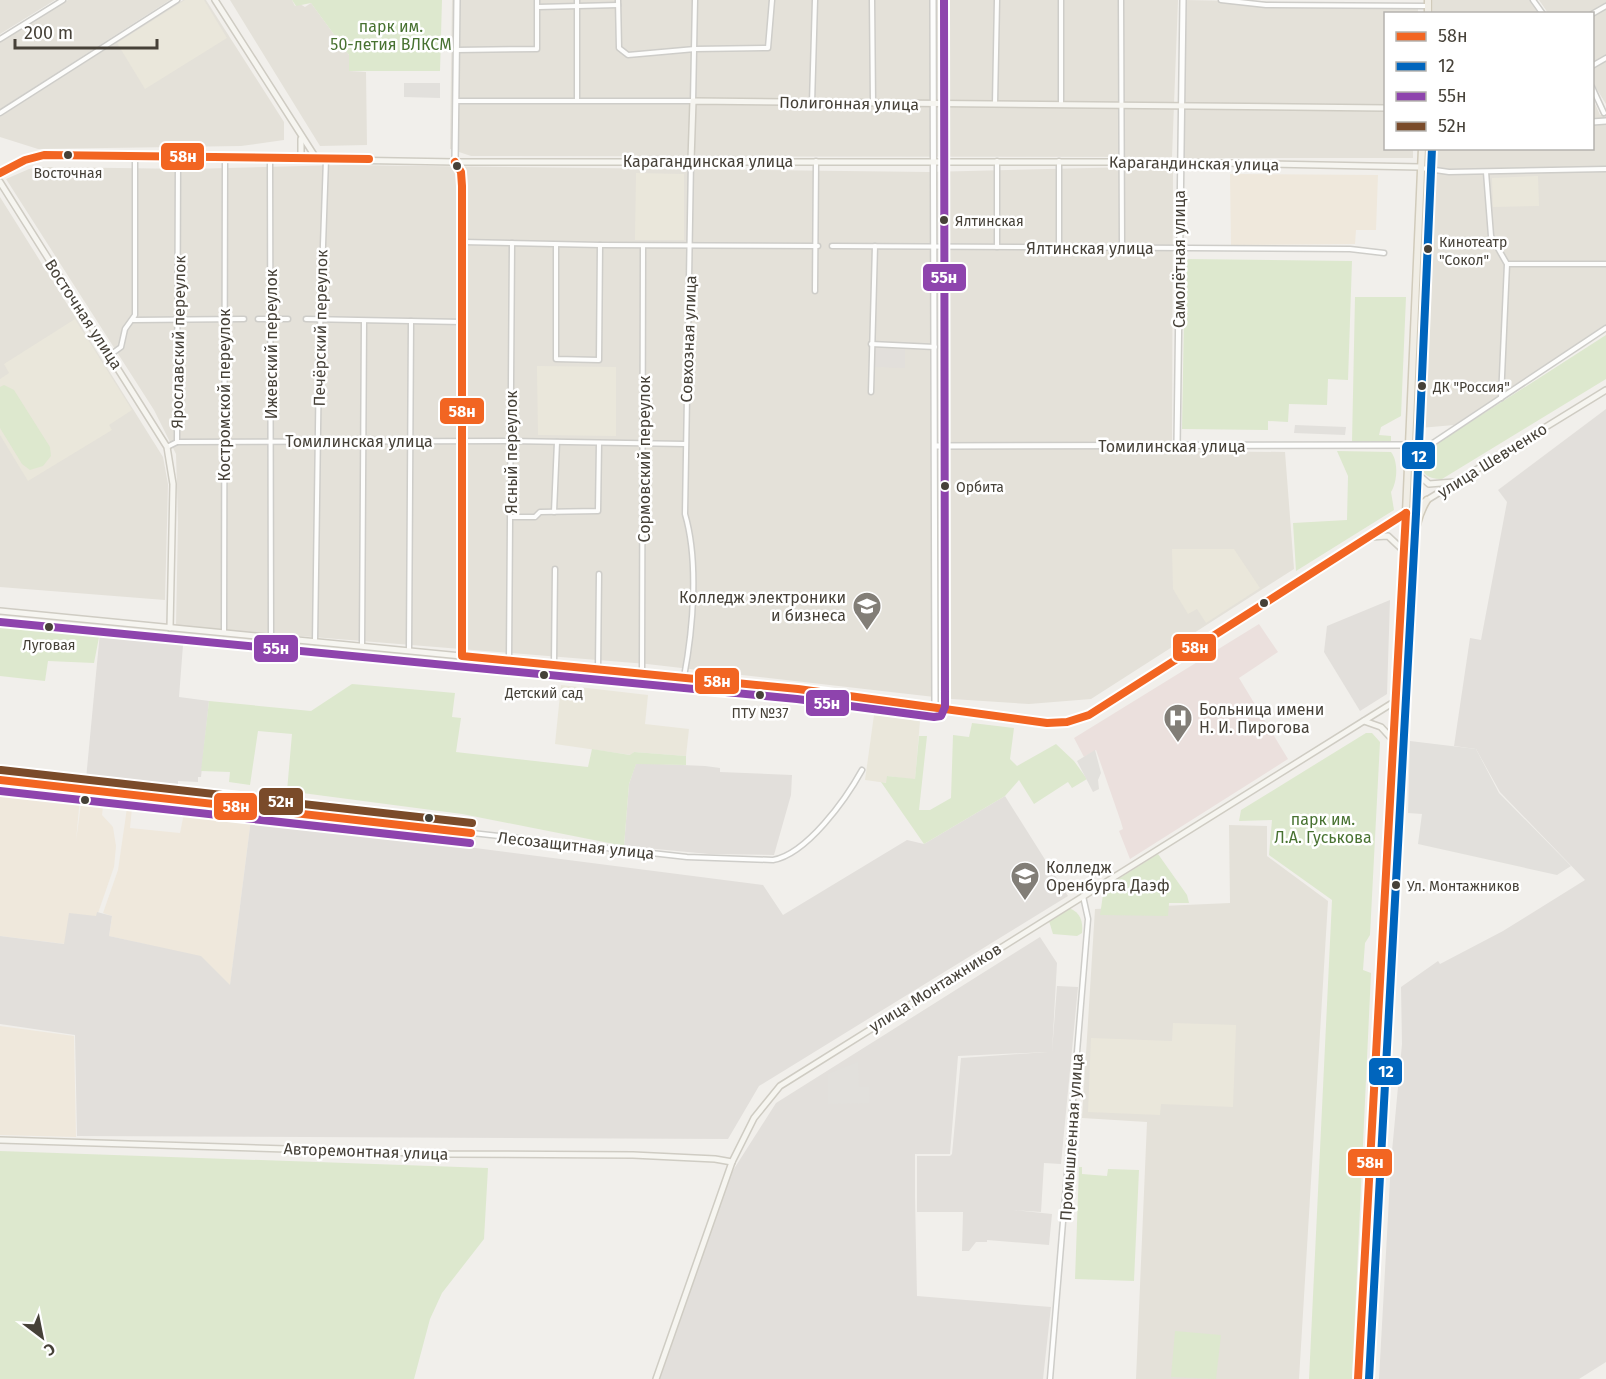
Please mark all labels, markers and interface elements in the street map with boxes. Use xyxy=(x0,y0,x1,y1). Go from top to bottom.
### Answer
scale bar xyxy=(15,12,158,50)
legend xyxy=(1384,12,1594,150)
park label: парк им. 50-летия ВЛКСМ xyxy=(330,17,452,54)
text: 200 m xyxy=(24,22,73,44)
text: 58н xyxy=(1438,25,1468,47)
text: 12 xyxy=(1438,55,1455,77)
text: 55н xyxy=(1438,85,1467,107)
street label: Полигонная улица xyxy=(779,93,919,114)
text: 52н xyxy=(1438,115,1466,137)
line badge: 58н xyxy=(160,142,205,171)
text: 58н xyxy=(169,147,197,166)
marker: Восточная xyxy=(62,149,74,161)
street label: Карагандинская улица xyxy=(623,152,793,171)
street label: Карагандинская улица xyxy=(1109,153,1279,174)
unlabelled marker xyxy=(451,160,463,172)
place label: Восточная xyxy=(34,165,102,182)
street label: Самолётная улица xyxy=(1170,190,1189,328)
place label: Ялтинская xyxy=(955,213,1024,230)
marker: Ялтинская xyxy=(938,214,950,226)
place label: Кинотеатр "Сокол" xyxy=(1439,234,1507,269)
street label: Ялтинская улица xyxy=(1026,239,1154,258)
marker: Кинотеатр "Сокол" xyxy=(1422,243,1434,255)
street label: Печёрский переулок xyxy=(310,249,331,407)
street label: Ярославский переулок xyxy=(167,254,190,429)
street label: Восточная улица xyxy=(41,256,126,373)
line badge: 55н xyxy=(922,263,967,292)
street label: Ижевский переулок xyxy=(262,268,281,419)
text: 55н xyxy=(931,268,957,287)
street label: Совхозная улица xyxy=(677,275,700,403)
street label: Костромской переулок xyxy=(215,308,234,481)
street label: Сормовский переулок xyxy=(635,375,654,542)
place label: ДК "Россия" xyxy=(1432,379,1510,396)
marker: ДК "Россия" xyxy=(1416,380,1428,392)
street label: Ясный переулок xyxy=(502,390,521,514)
line badge: 58н xyxy=(439,397,485,425)
text: 58н xyxy=(448,402,476,421)
street label: улица Шевченко xyxy=(1434,419,1551,502)
street label: Томилинская улица xyxy=(285,432,433,451)
street label: Томилинская улица xyxy=(1098,437,1246,456)
line badge: 12 xyxy=(1401,441,1436,470)
text: 12 xyxy=(1411,447,1427,466)
place label: Орбита xyxy=(956,479,1004,496)
marker: Орбита xyxy=(939,480,951,492)
place label: Колледж электроники и бизнеса xyxy=(679,588,846,625)
school or university icon: Колледж электроники и бизнеса xyxy=(851,590,883,632)
unlabelled marker xyxy=(1258,597,1270,609)
marker: Луговая xyxy=(43,621,55,633)
line badge: 58н xyxy=(1172,633,1217,662)
line badge: 55н xyxy=(253,634,299,663)
place label: Луговая xyxy=(22,637,76,654)
text: 58н xyxy=(1181,638,1209,657)
text: 55н xyxy=(263,639,289,658)
line badge: 58н xyxy=(694,667,740,695)
marker: Детский сад xyxy=(538,669,550,681)
text: 58н xyxy=(703,672,731,691)
place label: Детский сад xyxy=(504,685,583,702)
marker: ПТУ №37 xyxy=(754,689,766,701)
line badge: 55н xyxy=(805,689,850,717)
text: 55н xyxy=(814,694,840,713)
place label: Больница имени Н. И. Пирогова xyxy=(1199,700,1324,737)
hospital icon: Больница имени Н. И. Пирогова xyxy=(1162,702,1194,744)
place label: ПТУ №37 xyxy=(732,705,788,722)
line badge: 52н xyxy=(258,787,304,816)
line badge: 58н xyxy=(213,792,258,821)
text: 52н xyxy=(268,792,294,811)
unlabelled marker xyxy=(79,794,91,806)
text: 58н xyxy=(222,797,250,816)
park label: парк им. Л.А. Гуськова xyxy=(1274,810,1372,847)
unlabelled marker xyxy=(423,812,435,824)
street label: Лесозащитная улица xyxy=(497,828,655,863)
place label: Колледж Оренбурга Даэф xyxy=(1046,858,1170,895)
school or university icon: Колледж Оренбурга Даэф xyxy=(1009,860,1041,902)
place label: Ул. Монтажников xyxy=(1407,878,1520,895)
marker: Ул. Монтажников xyxy=(1390,879,1402,891)
street label: улица Монтажников xyxy=(866,939,1005,1036)
street label: Промышленная улица xyxy=(1056,1053,1087,1222)
line badge: 12 xyxy=(1368,1057,1403,1086)
text: 12 xyxy=(1378,1062,1394,1081)
street label: Авторемонтная улица xyxy=(283,1139,449,1164)
line badge: 58н xyxy=(1347,1148,1393,1177)
text: 58н xyxy=(1356,1153,1384,1172)
north arrow xyxy=(12,1307,72,1367)
text: С xyxy=(40,1339,59,1360)

